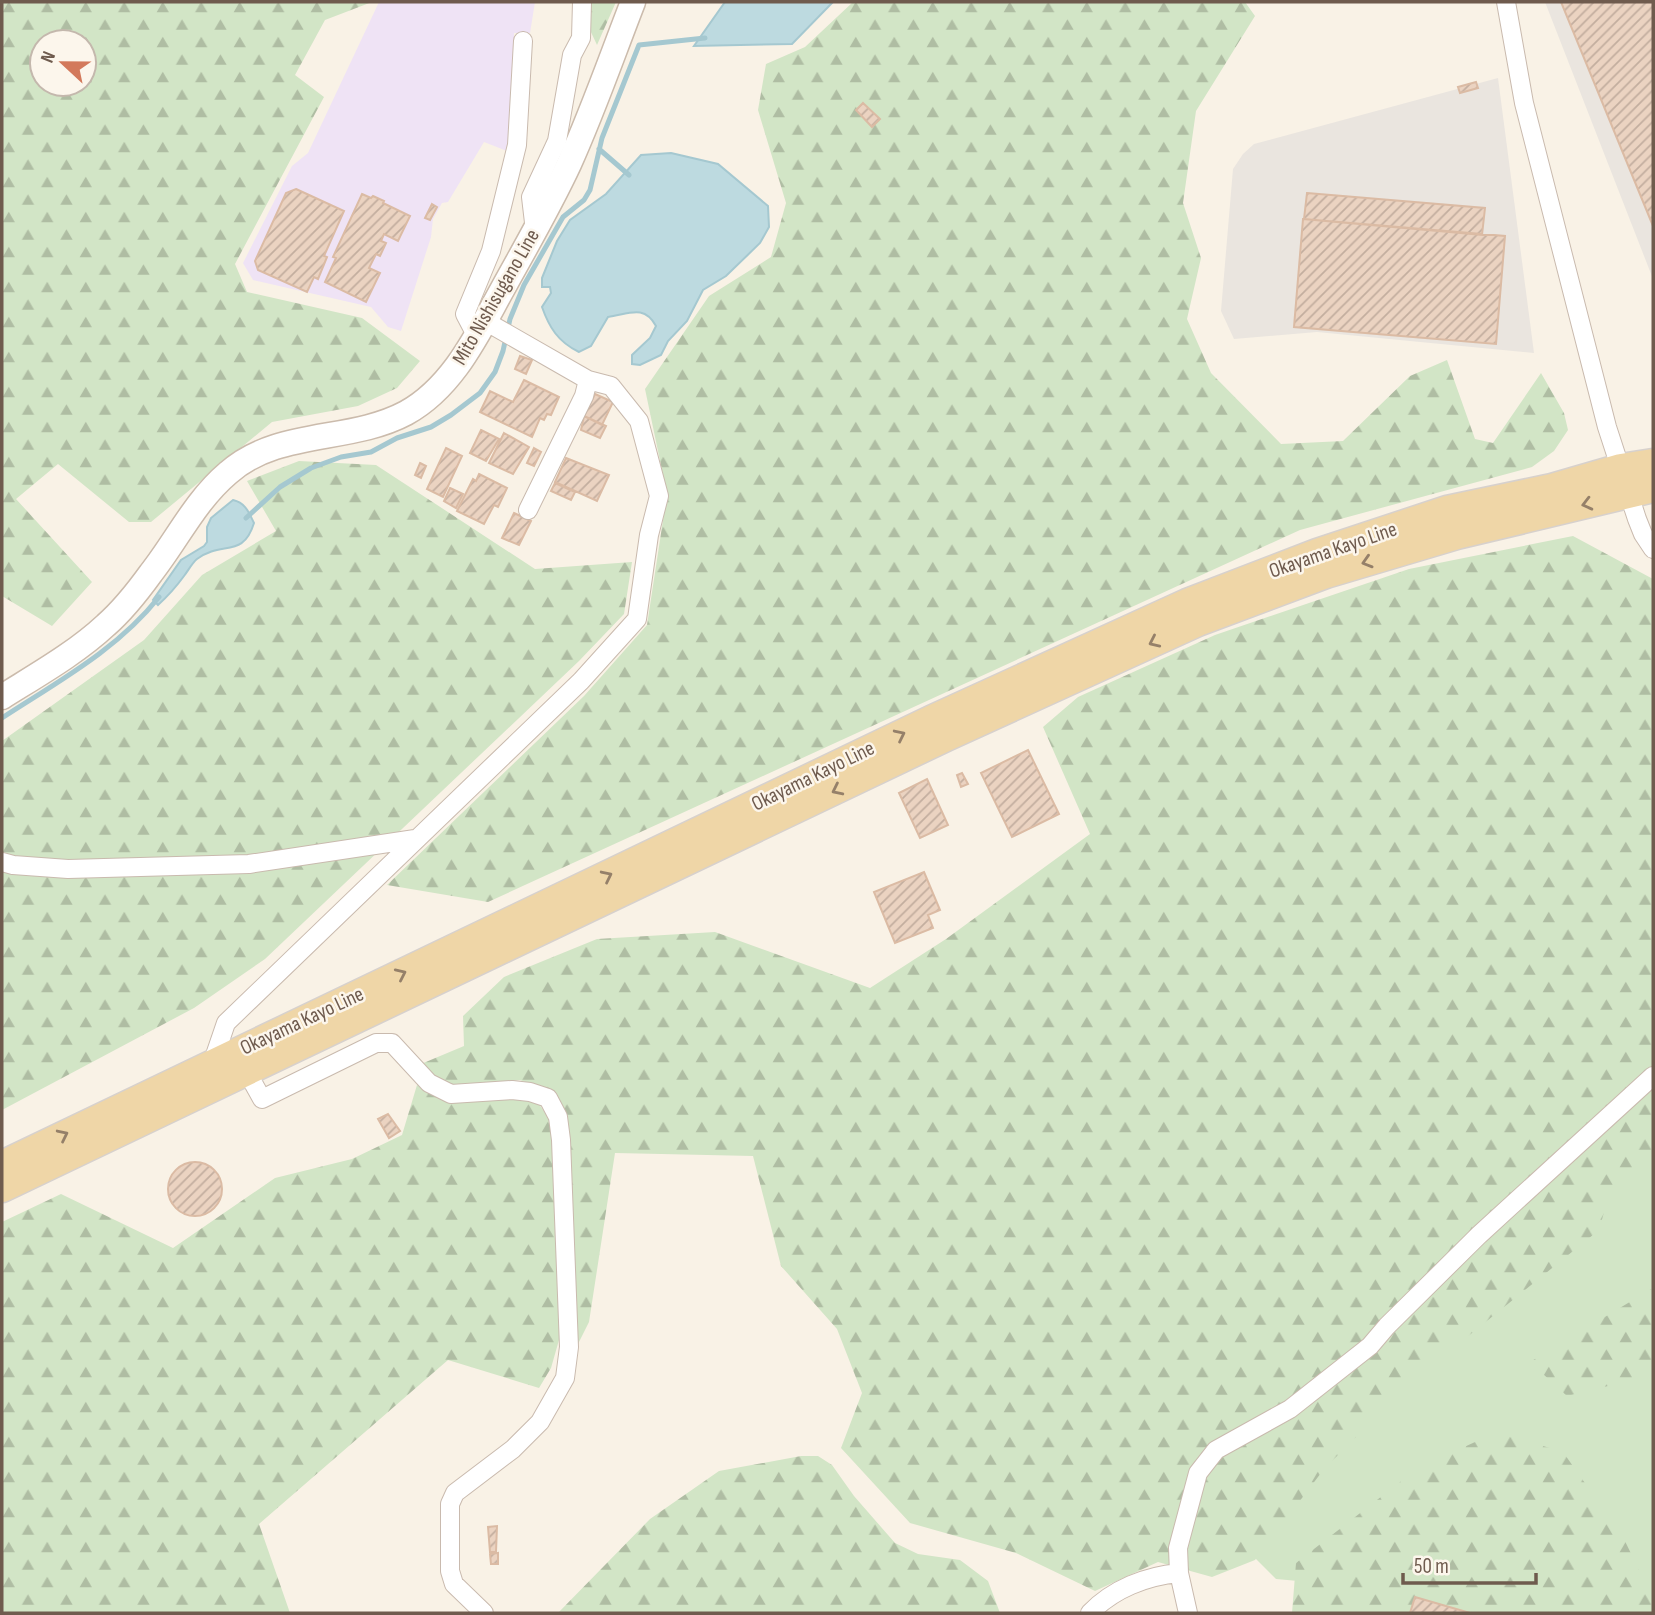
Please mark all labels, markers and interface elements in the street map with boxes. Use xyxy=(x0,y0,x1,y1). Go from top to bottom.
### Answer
north arrow xyxy=(28,28,98,98)
text: N xyxy=(36,48,61,66)
street label: Mito Nishisugano Line xyxy=(447,225,545,369)
one-way arrow xyxy=(1581,496,1593,510)
street label: Okayama Kayo Line xyxy=(1266,516,1400,584)
one-way arrow xyxy=(1361,553,1373,568)
one-way arrow xyxy=(1149,634,1162,648)
one-way arrow xyxy=(893,729,905,743)
street label: Okayama Kayo Line xyxy=(748,735,878,817)
one-way arrow xyxy=(832,781,844,795)
one-way arrow xyxy=(600,870,612,884)
one-way arrow xyxy=(394,968,406,982)
street label: Okayama Kayo Line xyxy=(236,981,368,1061)
one-way arrow xyxy=(56,1130,68,1144)
scale bar xyxy=(1403,1542,1536,1586)
text: 50 m xyxy=(1414,1554,1449,1579)

